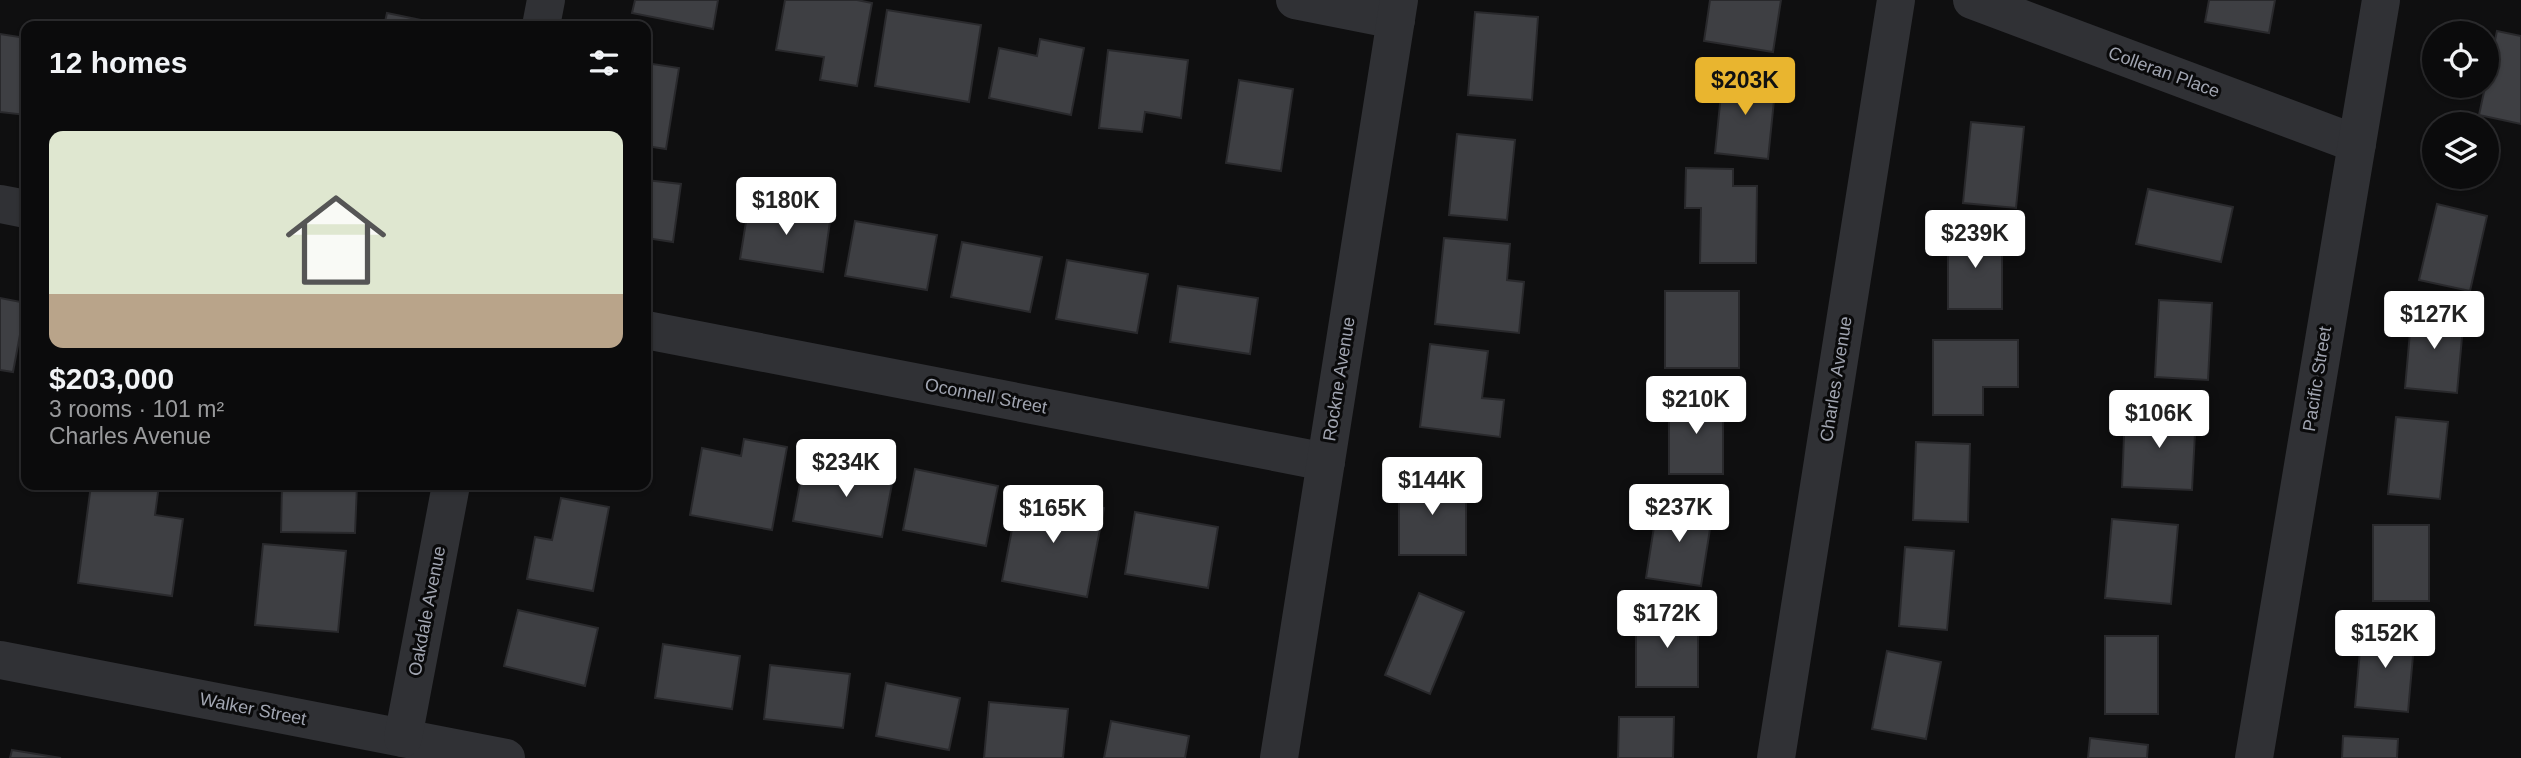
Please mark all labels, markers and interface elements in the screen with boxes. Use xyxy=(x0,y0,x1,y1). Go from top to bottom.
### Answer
map controls xyxy=(2422,21,2499,189)
button: locate xyxy=(2422,21,2499,98)
street label: Colleran Place xyxy=(2106,43,2222,101)
icon: filters xyxy=(585,44,623,82)
text: 12 homes xyxy=(49,46,187,79)
pin: $203K xyxy=(1696,58,1794,117)
text: $203K xyxy=(1711,67,1779,93)
button: layers xyxy=(2422,112,2499,189)
icon: home xyxy=(273,177,399,303)
pin: $180K xyxy=(737,177,835,237)
text: $180K xyxy=(752,187,820,213)
pin: $239K xyxy=(1926,210,2024,270)
text: $239K xyxy=(1941,220,2009,246)
pin: $127K xyxy=(2385,292,2483,351)
text: $127K xyxy=(2400,301,2468,327)
street label: Rockne Avenue xyxy=(1319,315,1359,443)
street label: Charles Avenue xyxy=(1816,315,1856,443)
street label: Pacific Street xyxy=(2299,325,2335,433)
text: $203,000 xyxy=(49,362,174,395)
street label: Oconnell Street xyxy=(923,374,1049,418)
pin: $210K xyxy=(1647,376,1745,436)
text: $210K xyxy=(1662,386,1730,412)
pin: $106K xyxy=(2110,391,2208,450)
text: 3 rooms · 101 m² xyxy=(49,396,224,422)
text: $106K xyxy=(2125,400,2193,426)
text: Charles Avenue xyxy=(49,423,211,449)
pin: $234K xyxy=(797,440,895,499)
text: $234K xyxy=(812,449,880,475)
pin: $144K xyxy=(1383,458,1481,517)
text: $144K xyxy=(1398,467,1466,493)
pin: $237K xyxy=(1630,484,1728,544)
pin: $165K xyxy=(1004,486,1102,545)
text: $237K xyxy=(1645,494,1713,520)
text: $165K xyxy=(1019,495,1087,521)
street label: Oakdale Avenue xyxy=(405,544,449,678)
pin: $172K xyxy=(1618,590,1716,650)
text: $172K xyxy=(1633,600,1701,626)
pin: $152K xyxy=(2336,610,2434,670)
text: $152K xyxy=(2351,620,2419,646)
street label: Walker Street xyxy=(198,689,308,729)

